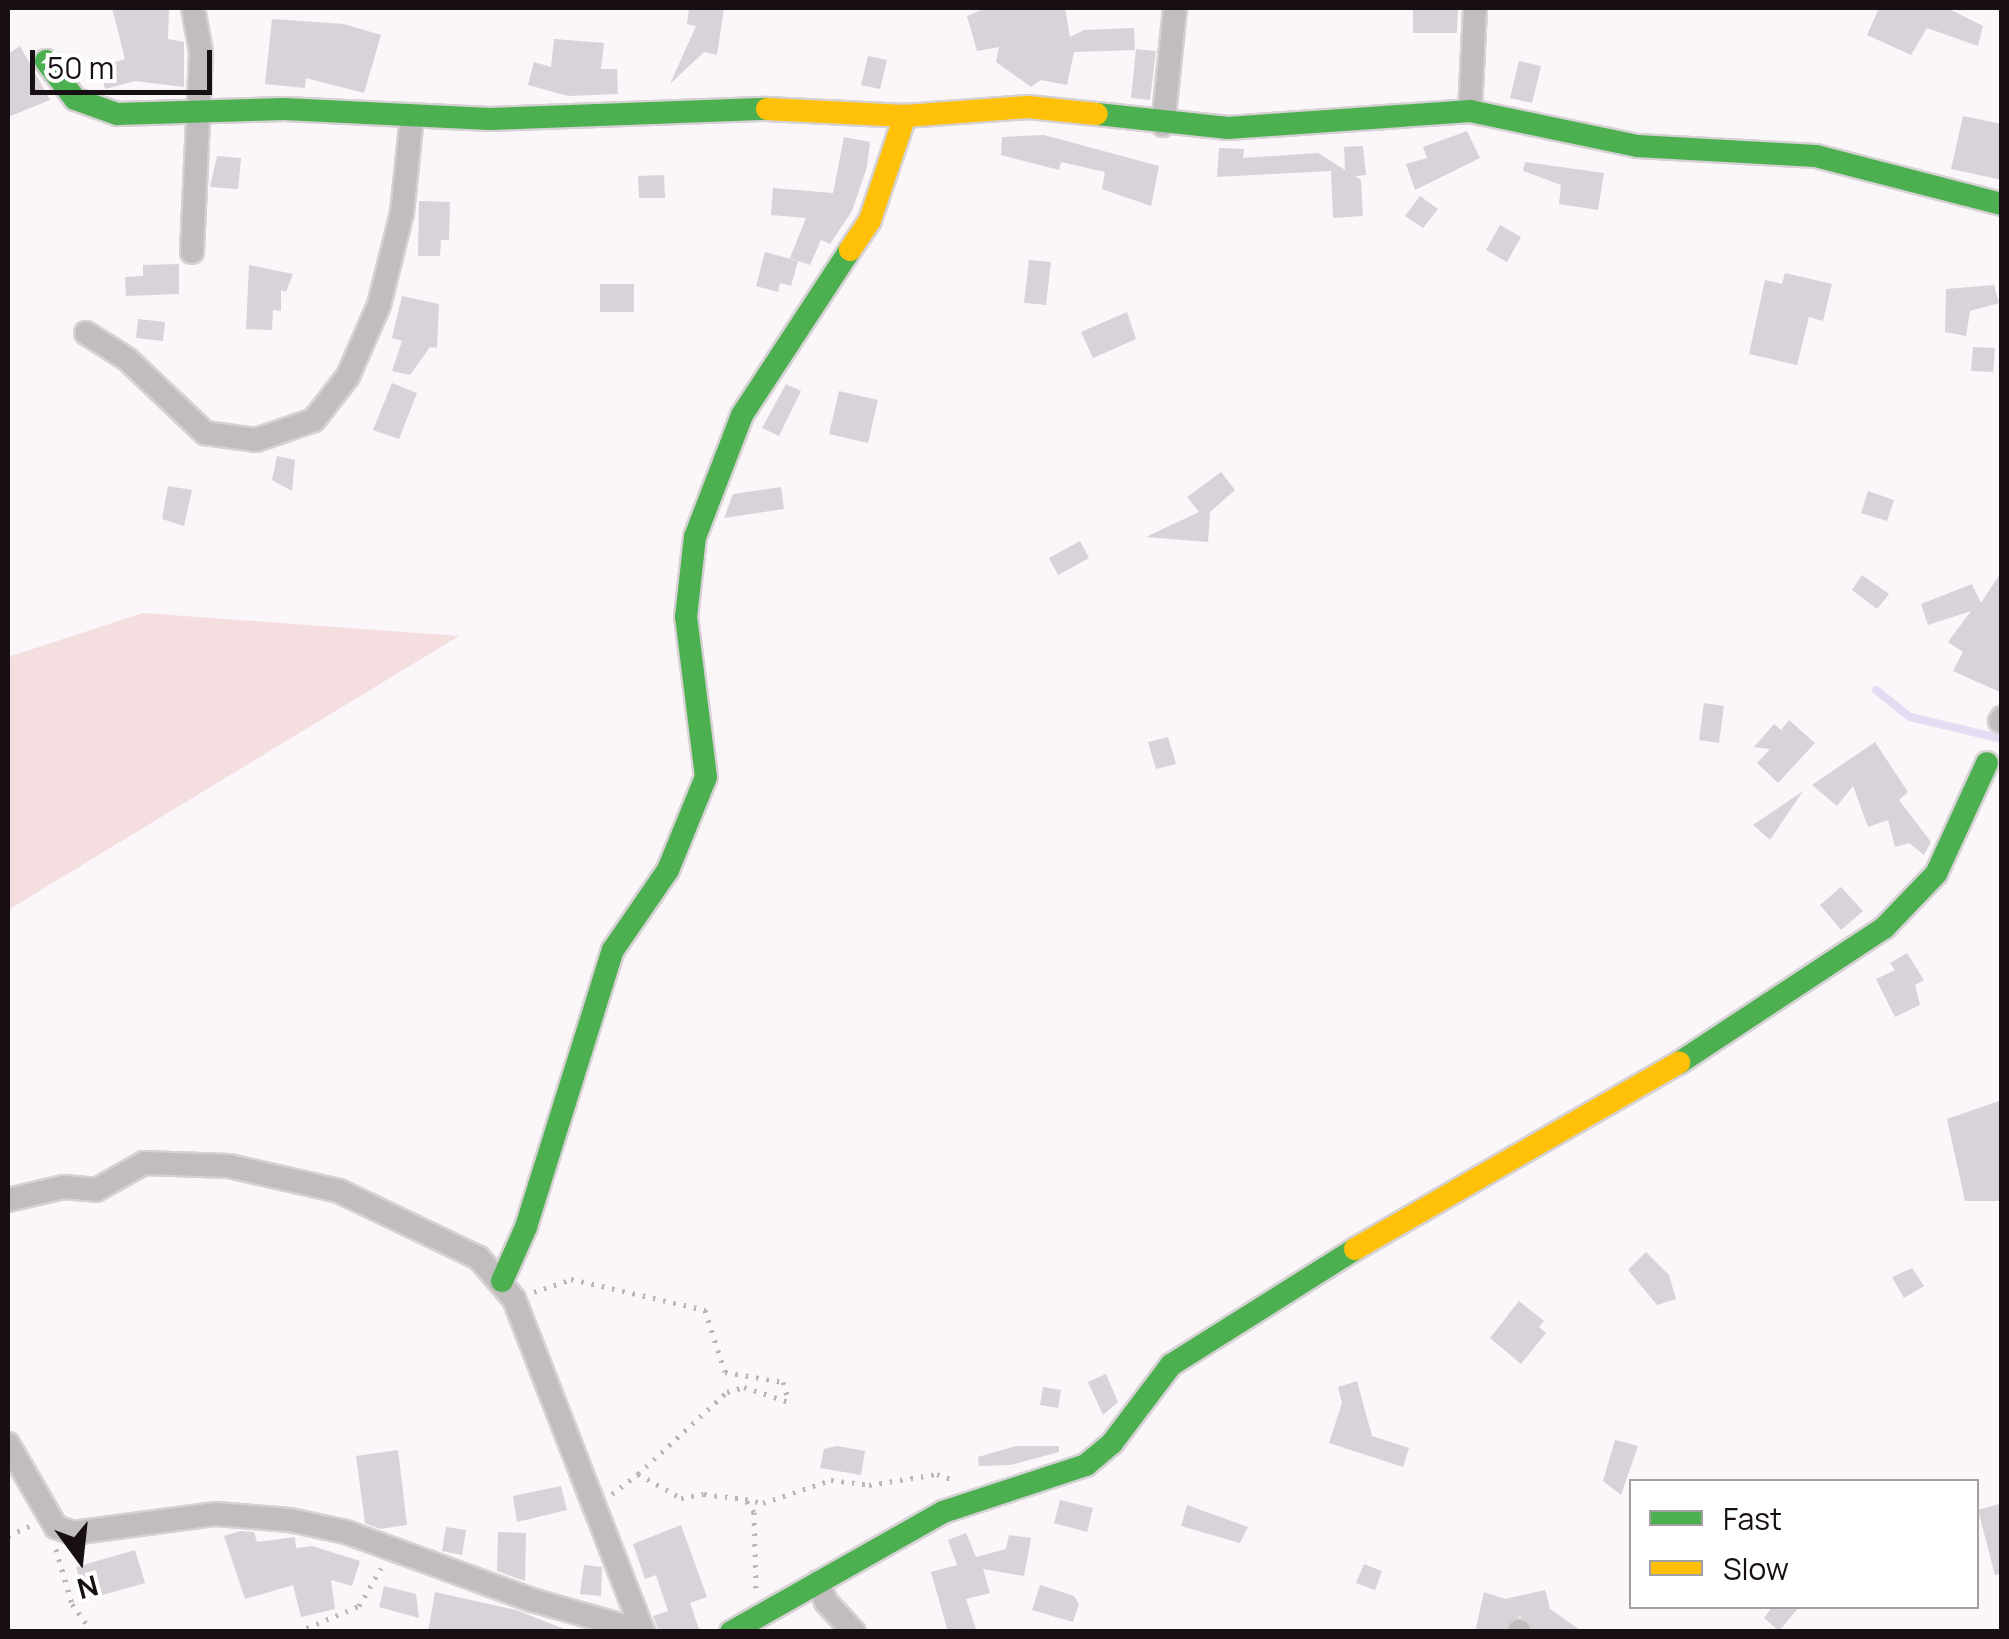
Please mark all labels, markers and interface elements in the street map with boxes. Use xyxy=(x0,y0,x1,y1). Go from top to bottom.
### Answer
scale bar xyxy=(35,30,218,92)
text: 50 m xyxy=(47,47,114,88)
legend xyxy=(1629,1479,1979,1609)
text: Fast xyxy=(1723,1498,1782,1539)
north arrow xyxy=(30,1509,130,1609)
text: Slow xyxy=(1723,1548,1789,1589)
text: N xyxy=(73,1567,102,1609)

